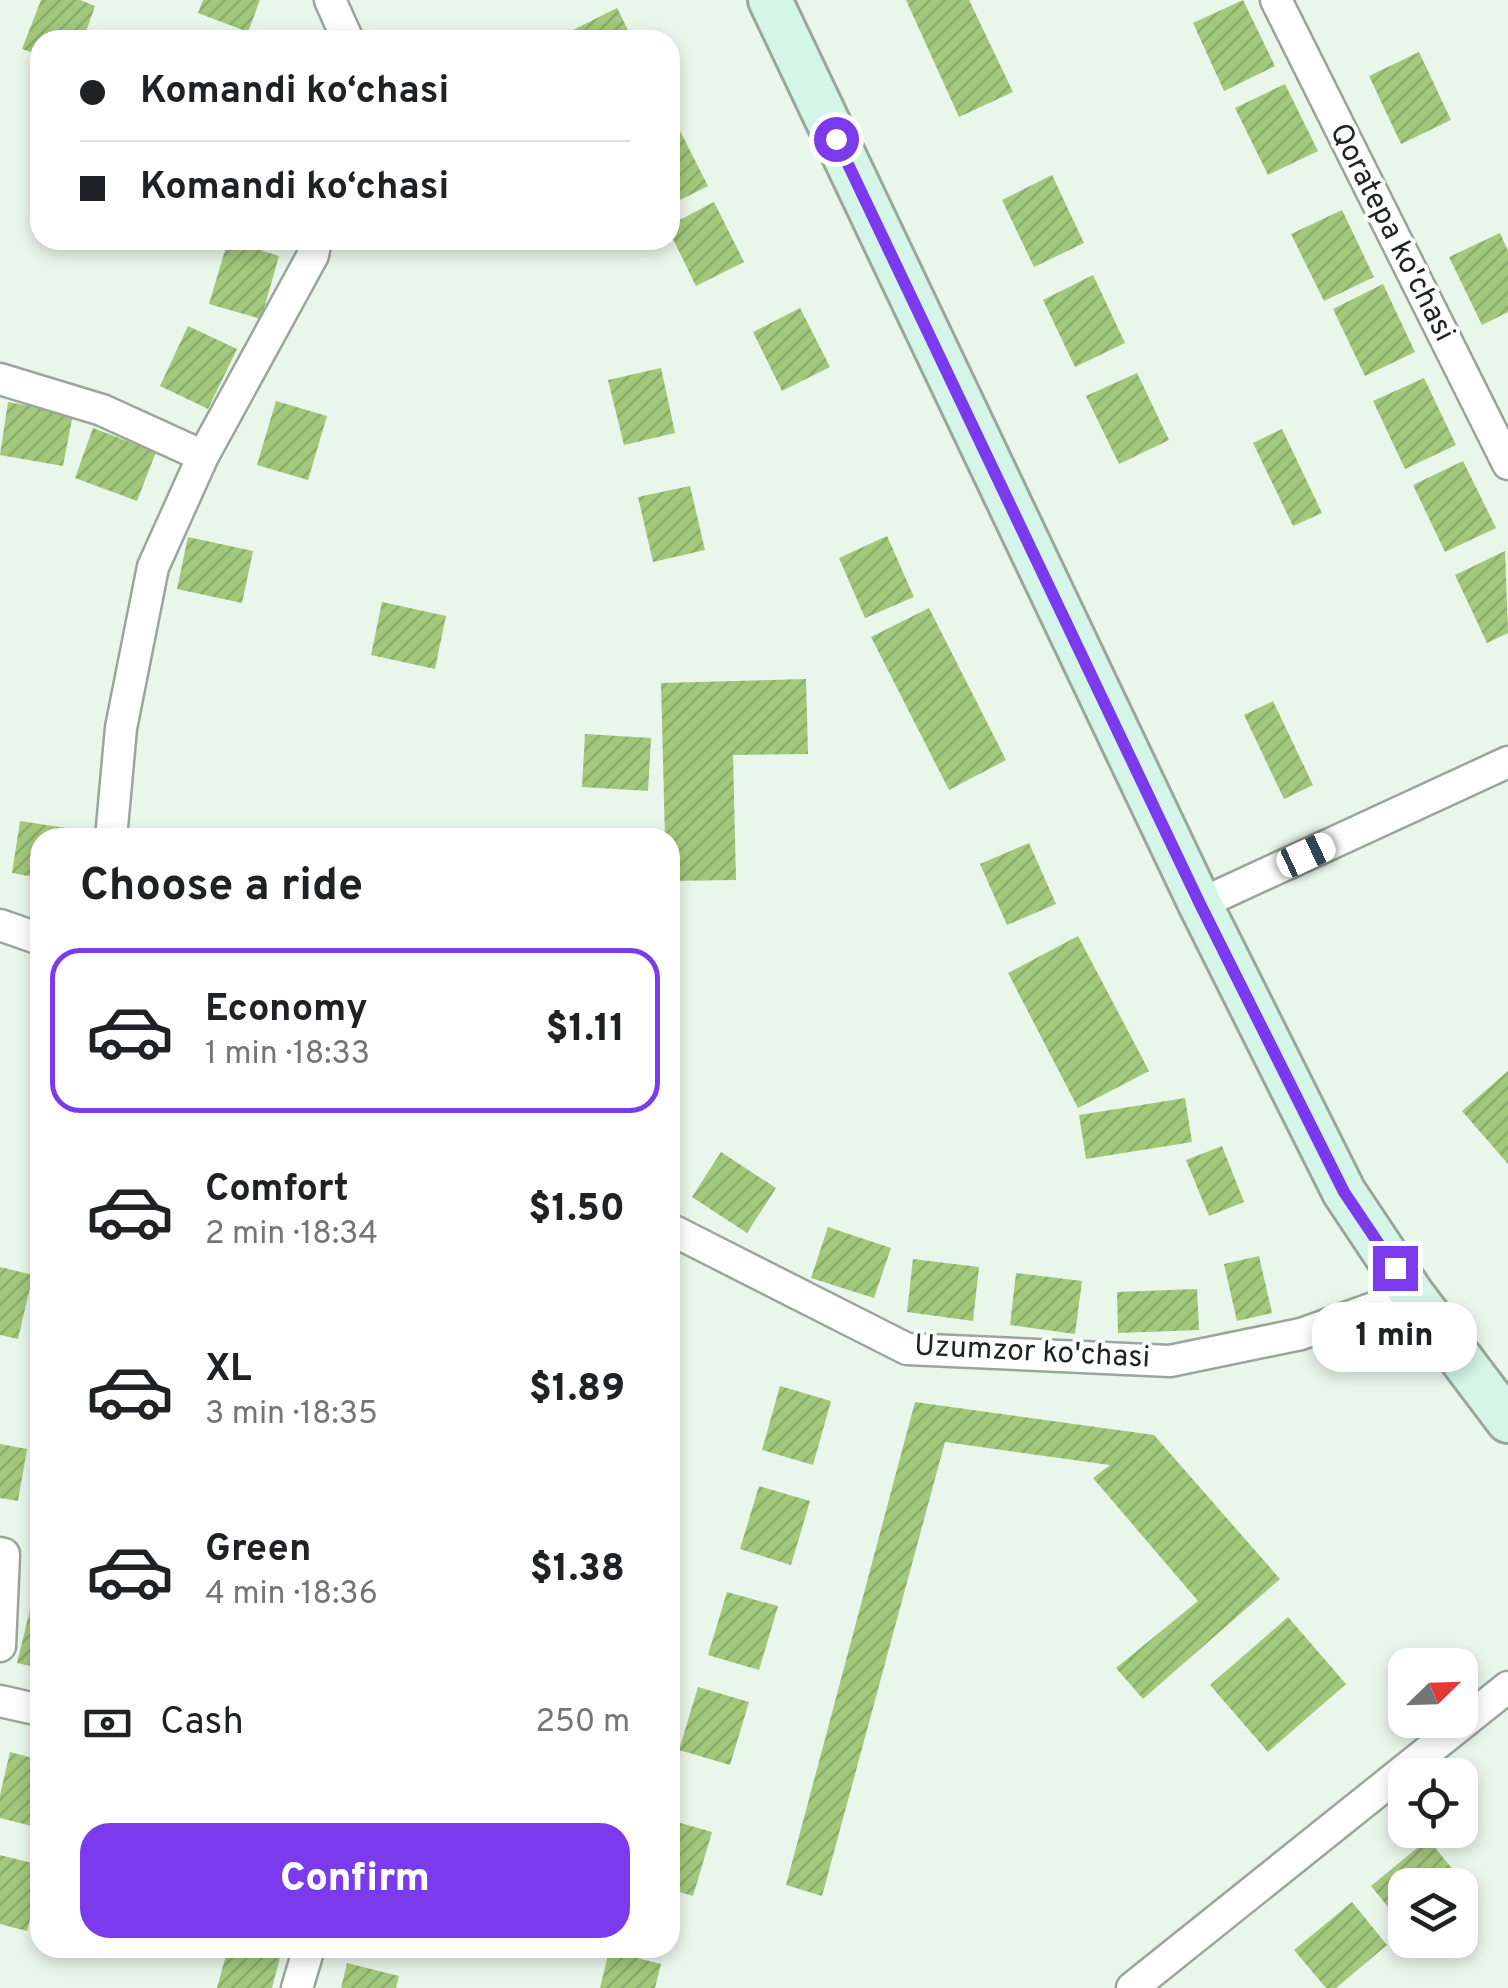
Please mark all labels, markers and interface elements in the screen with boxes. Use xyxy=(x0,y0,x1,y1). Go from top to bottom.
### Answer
text: Komandi ko‘chasi xyxy=(140,68,449,117)
route start xyxy=(814,117,859,162)
street label: Qoratepa ko'chasi xyxy=(1320,118,1462,348)
text: Komandi ko‘chasi xyxy=(140,164,449,213)
car xyxy=(1272,829,1340,881)
text: Choose a ride xyxy=(80,859,363,916)
icon: car xyxy=(85,986,175,1076)
text: Economy xyxy=(205,986,367,1035)
text: $1.11 xyxy=(545,1006,625,1055)
text: 1 min · 18:33 xyxy=(205,1035,370,1075)
icon: car xyxy=(85,1166,175,1256)
text: Comfort xyxy=(205,1166,349,1215)
text: $1.50 xyxy=(528,1186,625,1235)
text: 2 min · 18:34 xyxy=(205,1215,378,1255)
route end xyxy=(1373,1246,1418,1291)
callout: 1 min xyxy=(1312,1303,1478,1373)
text: 1 min xyxy=(1355,1317,1434,1357)
street label: Uzumzor ko'chasi xyxy=(913,1328,1151,1378)
icon: car xyxy=(85,1346,175,1436)
text: XL xyxy=(205,1346,252,1395)
text: $1.89 xyxy=(529,1366,625,1415)
text: 3 min · 18:35 xyxy=(205,1395,378,1435)
icon: car xyxy=(85,1526,175,1616)
text: Green xyxy=(205,1526,311,1575)
text: $1.38 xyxy=(530,1546,625,1595)
text: 4 min · 18:36 xyxy=(205,1575,378,1615)
north arrow xyxy=(1388,1648,1478,1738)
map controls xyxy=(1388,1648,1478,1958)
icon: cash xyxy=(80,1696,135,1751)
text: Cash xyxy=(160,1699,244,1748)
text: 250 m xyxy=(535,1703,630,1743)
button: locate xyxy=(1388,1758,1478,1848)
button: Confirm xyxy=(80,1823,630,1938)
button: layers xyxy=(1388,1868,1478,1958)

